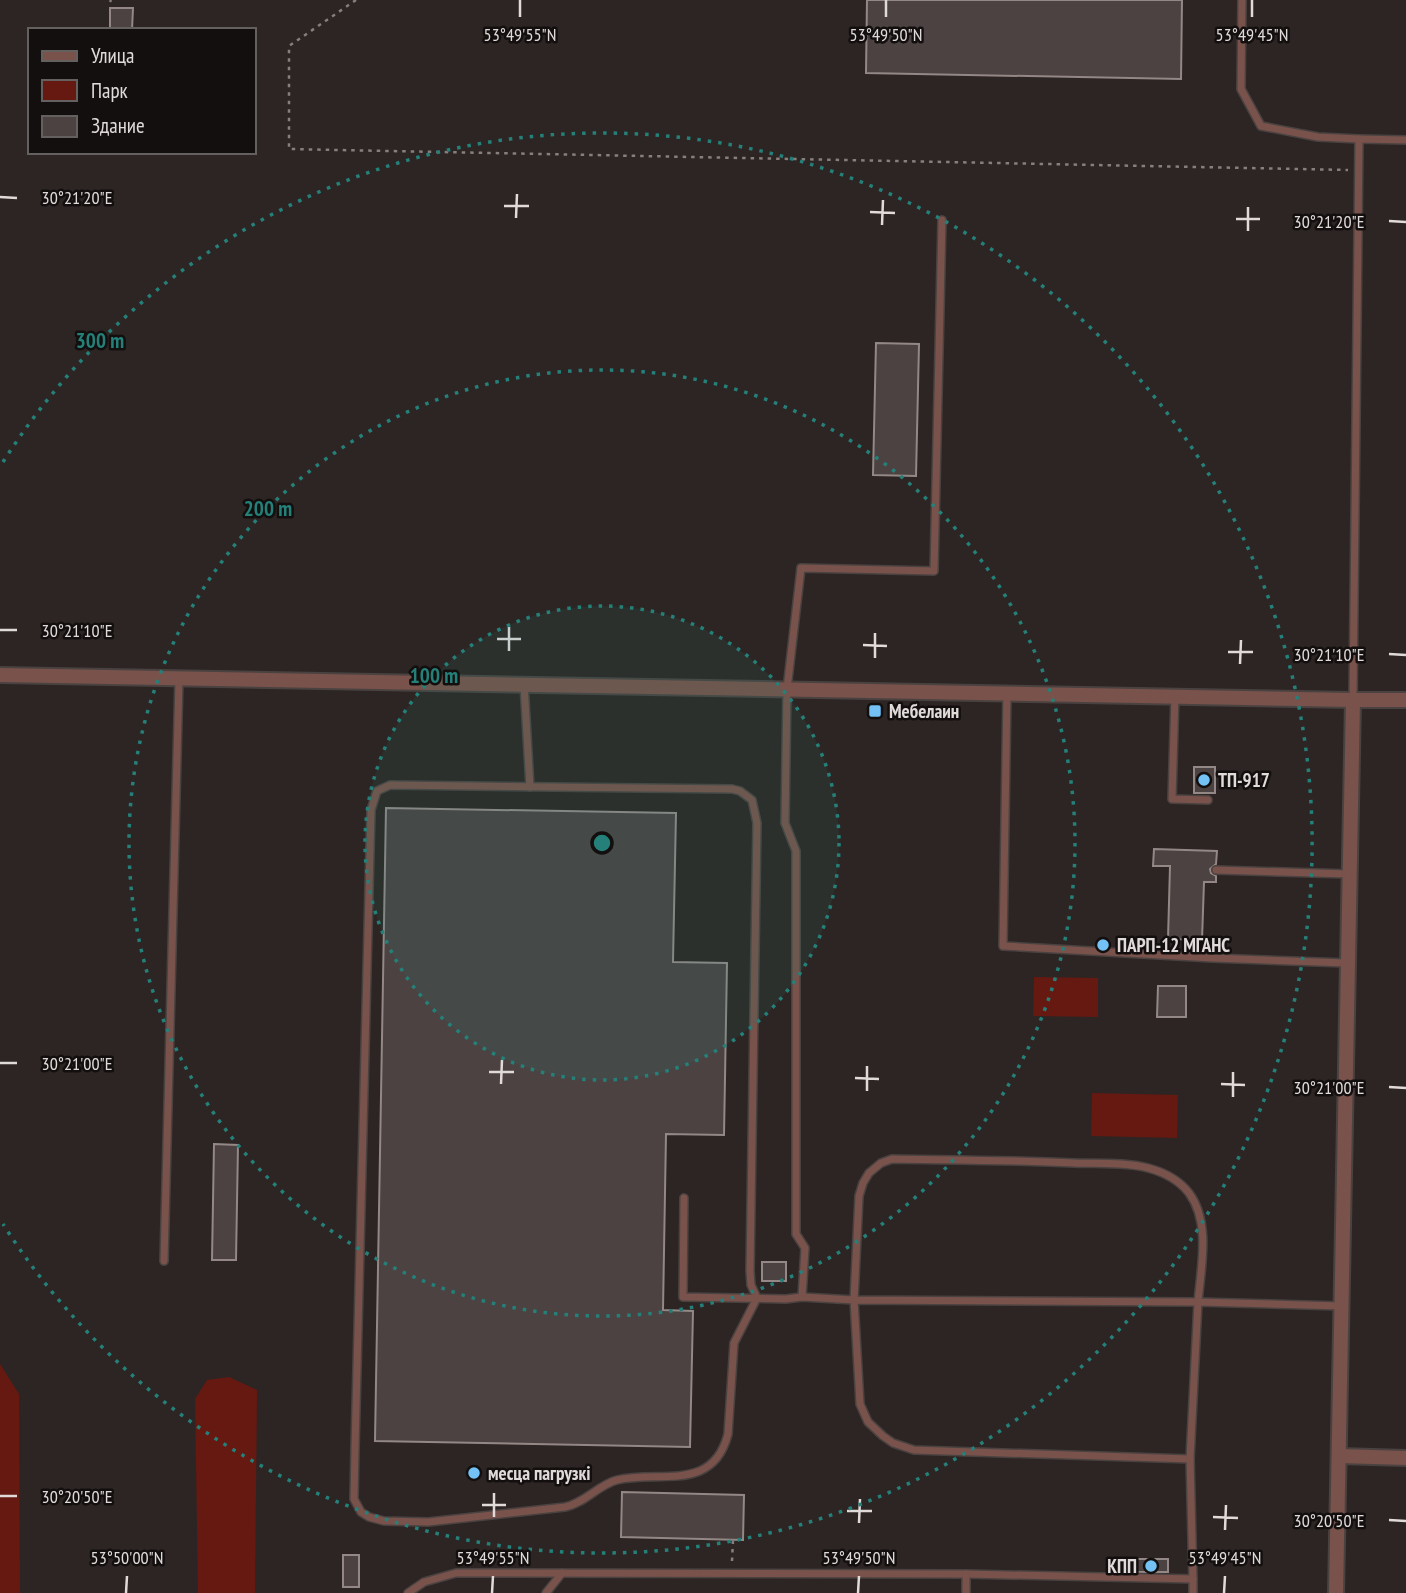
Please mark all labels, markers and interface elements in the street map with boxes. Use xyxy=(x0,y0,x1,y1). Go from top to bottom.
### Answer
text: 53°49'55"N xyxy=(484,23,556,46)
text: 53°49'50"N xyxy=(850,23,922,46)
text: 53°49'45"N xyxy=(1216,23,1288,46)
legend xyxy=(28,28,256,154)
text: Улица xyxy=(91,42,134,69)
text: Парк xyxy=(91,77,128,104)
text: Здание xyxy=(91,112,145,139)
text: 30°21'20"E xyxy=(42,186,112,209)
text: 30°21'20"E xyxy=(1294,210,1364,233)
text: 300 m xyxy=(76,327,124,354)
text: 200 m xyxy=(244,495,292,522)
text: 30°21'10"E xyxy=(42,619,112,642)
text: 30°21'10"E xyxy=(1294,643,1364,666)
text: 100 m xyxy=(410,662,458,689)
place label: Мебелаин xyxy=(889,699,959,723)
marker: Мебелаин xyxy=(867,703,883,719)
place label: ТП-917 xyxy=(1218,768,1270,792)
marker: ТП-917 xyxy=(1196,772,1212,788)
centre of rings xyxy=(590,831,614,855)
place label: ПАРП-12 МГАНС xyxy=(1117,933,1230,957)
marker: ПАРП-12 МГАНС xyxy=(1095,937,1111,953)
text: 30°21'00"E xyxy=(42,1052,112,1075)
text: 30°21'00"E xyxy=(1294,1076,1364,1099)
place label: месца пагрузкі xyxy=(488,1461,591,1485)
marker: месца пагрузкі xyxy=(466,1465,482,1481)
text: 30°20'50"E xyxy=(42,1485,112,1508)
text: 30°20'50"E xyxy=(1294,1509,1364,1532)
text: 53°50'00"N xyxy=(91,1546,163,1569)
text: 53°49'55"N xyxy=(457,1546,529,1569)
text: 53°49'50"N xyxy=(823,1546,895,1569)
text: 53°49'45"N xyxy=(1189,1546,1261,1569)
place label: КПП xyxy=(1107,1554,1137,1578)
marker: КПП xyxy=(1143,1558,1159,1574)

